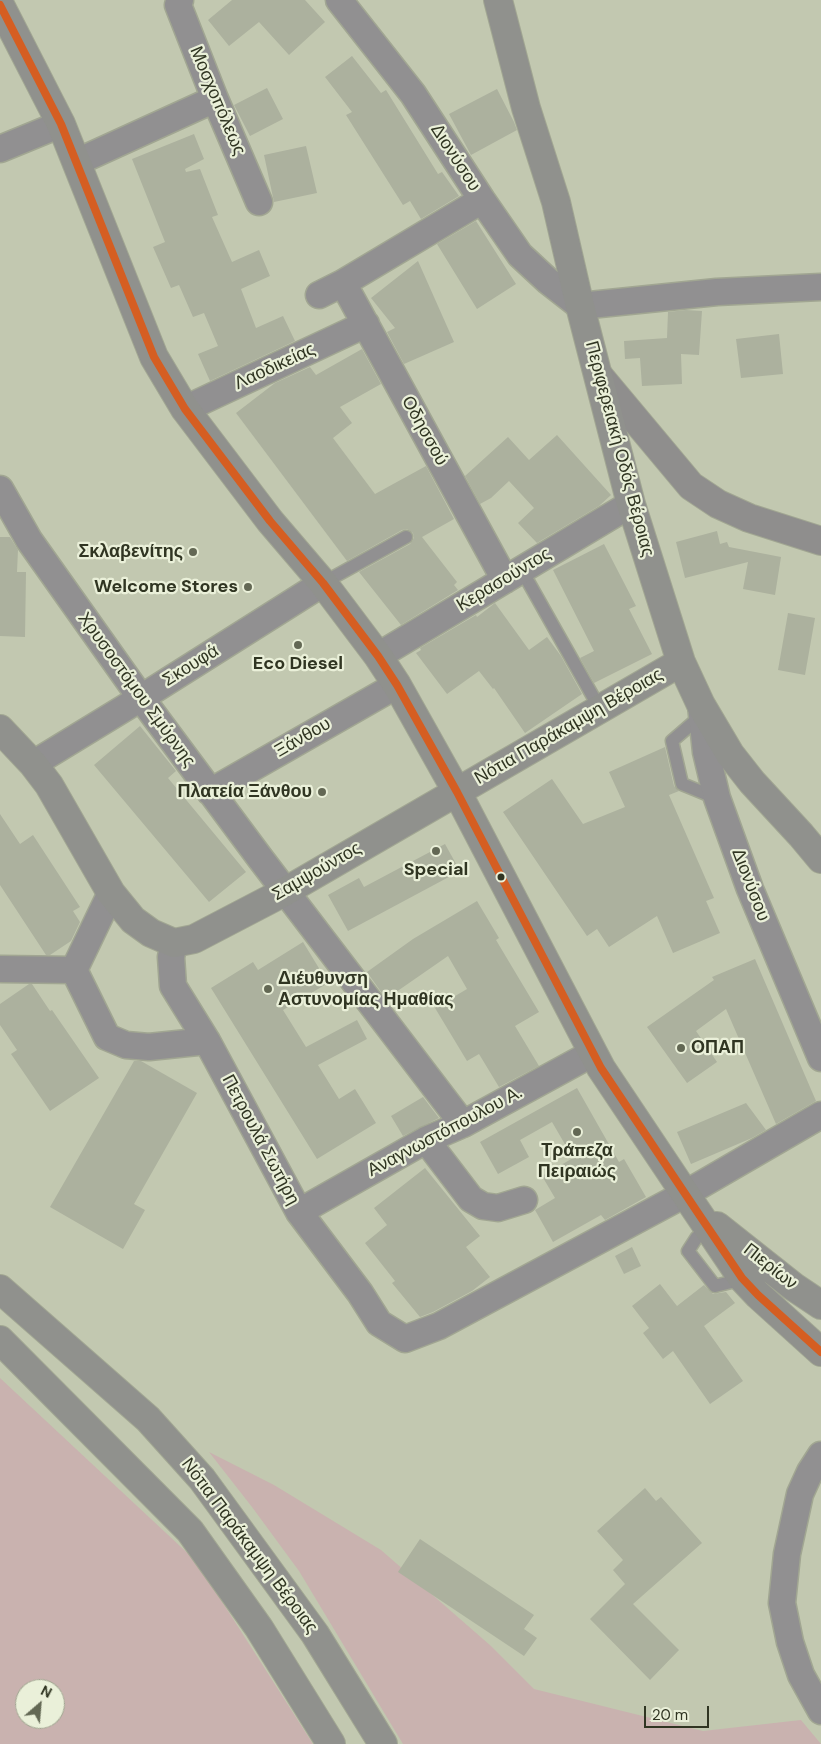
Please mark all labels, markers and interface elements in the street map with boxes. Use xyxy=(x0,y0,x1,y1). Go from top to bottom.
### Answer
street label: Μοσχοπόλεως xyxy=(184,43,250,159)
street label: Διονύσου xyxy=(425,120,485,196)
street label: Λαοδικείας xyxy=(231,339,319,395)
street label: Περιφερειακή Οδός Βέροιας xyxy=(580,339,658,559)
street label: Οδησσού xyxy=(396,392,452,470)
place label: Σκλαβενίτης xyxy=(78,541,183,563)
street label: Κερασούντος xyxy=(453,543,555,617)
marker: Σκλαβενίτης xyxy=(187,546,199,558)
place label: Welcome Stores xyxy=(94,576,238,598)
marker: Welcome Stores xyxy=(242,581,254,593)
street label: Χρυσοστόμου Σμύρνης xyxy=(73,609,199,771)
marker: Eco Diesel xyxy=(292,639,304,651)
street label: Σκουφά xyxy=(159,640,223,692)
place label: Eco Diesel xyxy=(253,653,343,675)
street label: Νότια Παράκαμψη Βέροιας xyxy=(471,664,667,790)
street label: Ξάνθου xyxy=(271,713,335,763)
place label: Πλατεία Ξάνθου xyxy=(177,781,312,803)
marker: Πλατεία Ξάνθου xyxy=(316,786,328,798)
street label: Σαμψούντος xyxy=(269,838,365,906)
marker: Special xyxy=(430,845,442,857)
street label: Διονύσου xyxy=(726,846,774,924)
place label: Special xyxy=(404,859,468,881)
unlabelled marker xyxy=(496,872,506,882)
place label: Διέυθυνση Αστυνομίας Ημαθίας xyxy=(278,968,454,1011)
marker: Διέυθυνση Αστυνομίας Ημαθίας xyxy=(262,983,274,995)
place label: ΟΠΑΠ xyxy=(691,1037,744,1059)
marker: ΟΠΑΠ xyxy=(675,1042,687,1054)
street label: Πετρουλά Σωτήρη xyxy=(217,1071,303,1209)
street label: Αναγνωστόπουλου Α. xyxy=(364,1082,526,1182)
marker: Τράπεζα Πειραιώς xyxy=(571,1126,583,1138)
place label: Τράπεζα Πειραιώς xyxy=(538,1140,616,1182)
street label: Πιερίων xyxy=(739,1239,801,1295)
street label: Νότια Παράκαμψη Βέροιας xyxy=(176,1454,322,1638)
north arrow xyxy=(15,1679,65,1729)
text: N xyxy=(38,1681,55,1702)
scale bar xyxy=(646,1696,711,1728)
text: 20 m xyxy=(652,1705,688,1725)

